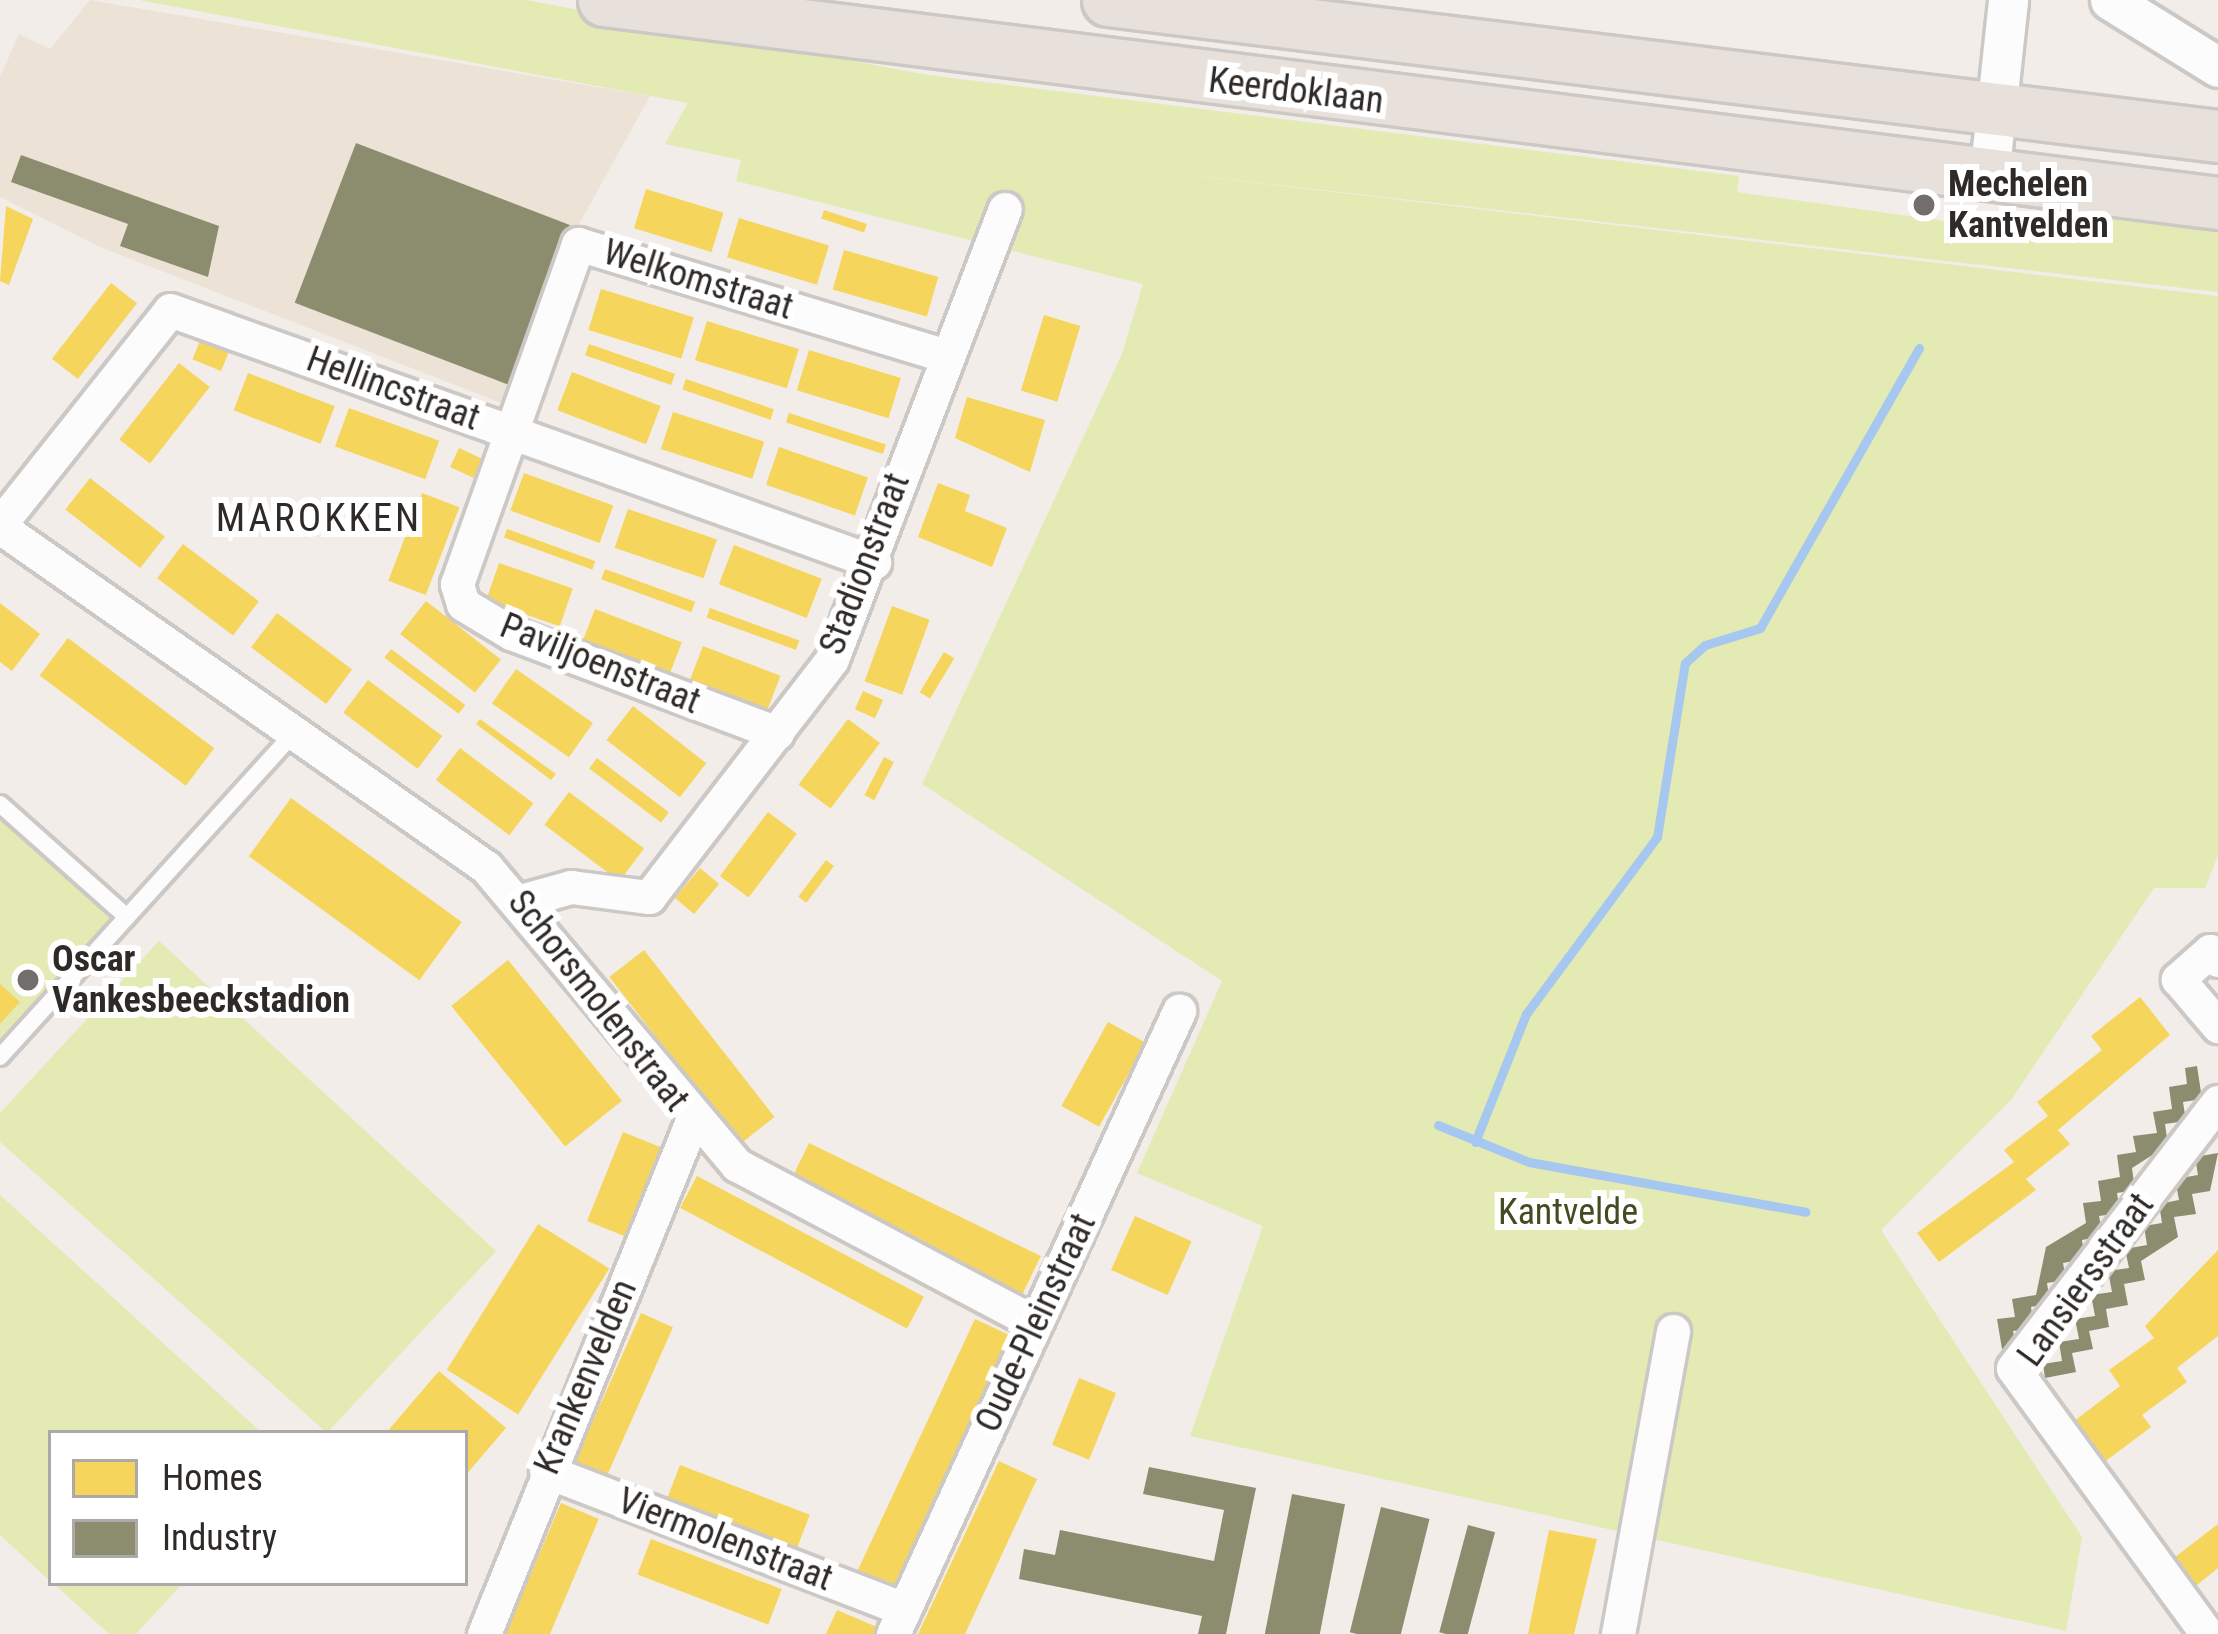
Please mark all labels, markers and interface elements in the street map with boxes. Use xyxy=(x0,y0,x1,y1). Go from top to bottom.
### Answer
street label: Keerdoklaan xyxy=(1206,59,1386,123)
place label: Mechelen Kantvelden xyxy=(1948,162,2109,247)
marker: Mechelen Kantvelden xyxy=(1911,192,1937,218)
street label: Welkomstraat xyxy=(598,231,798,329)
street label: Hellincstraat xyxy=(301,338,485,440)
street label: Stadionstraat xyxy=(811,467,919,661)
district label: MAROKKEN xyxy=(216,495,422,541)
street label: Paviljoenstraat xyxy=(494,604,706,724)
street label: Schorsmolenstraat xyxy=(498,882,698,1120)
place label: Oscar Vankesbeeckstadion xyxy=(52,937,350,1022)
marker: Oscar Vankesbeeckstadion xyxy=(15,967,41,993)
street label: Lansiersstraat xyxy=(2009,1185,2163,1375)
park label: Kantvelde xyxy=(1498,1191,1638,1235)
street label: Oude-Pleinstraat xyxy=(967,1207,1105,1439)
street label: Krankenvelden xyxy=(526,1273,646,1481)
legend xyxy=(48,1430,468,1586)
text: Homes xyxy=(162,1457,263,1499)
street label: Viermolenstraat xyxy=(612,1479,838,1601)
text: Industry xyxy=(162,1517,277,1559)

